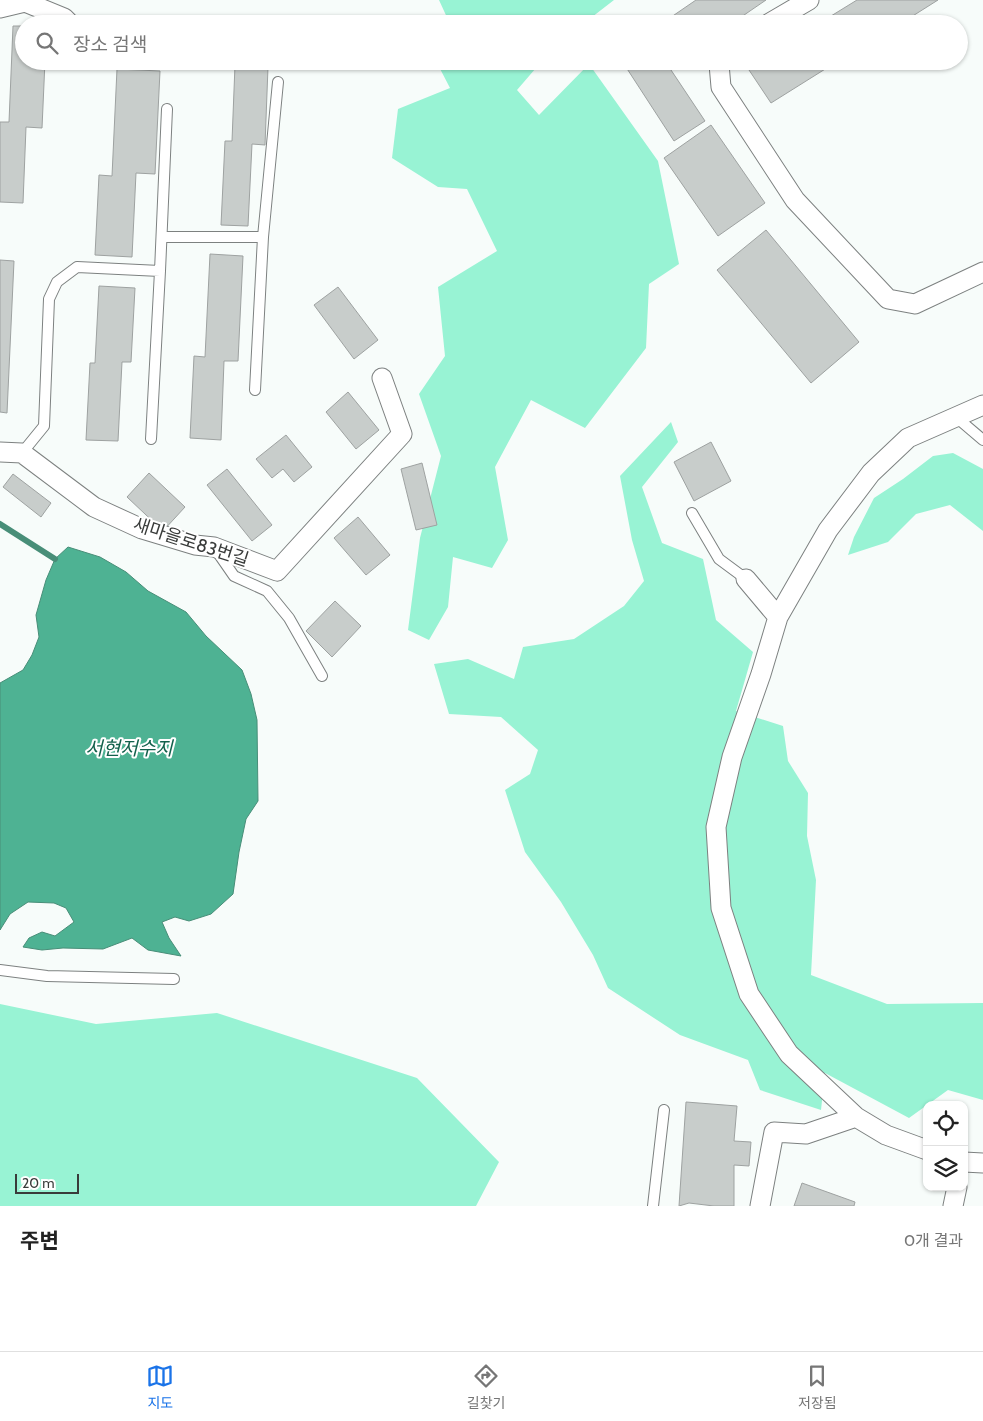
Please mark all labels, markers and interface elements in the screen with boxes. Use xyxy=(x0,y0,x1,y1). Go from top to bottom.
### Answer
search box xyxy=(15,15,968,70)
icon: search xyxy=(33,29,61,57)
text: 장소 검색 xyxy=(73,33,147,56)
street label: 새마을로83번길 xyxy=(131,513,251,571)
water label: 서현저수지 xyxy=(85,737,174,760)
map controls xyxy=(923,1101,968,1191)
button: locate xyxy=(923,1101,968,1146)
button: layers xyxy=(923,1146,968,1191)
scale bar xyxy=(15,1171,79,1194)
text: 20 m xyxy=(22,1174,55,1192)
text: 주변 xyxy=(20,1228,59,1253)
text: 0개 결과 xyxy=(904,1231,963,1250)
tab: 지도 xyxy=(146,1362,174,1412)
tab: 길찾기 xyxy=(467,1362,505,1412)
tab: 저장됨 xyxy=(798,1362,837,1412)

